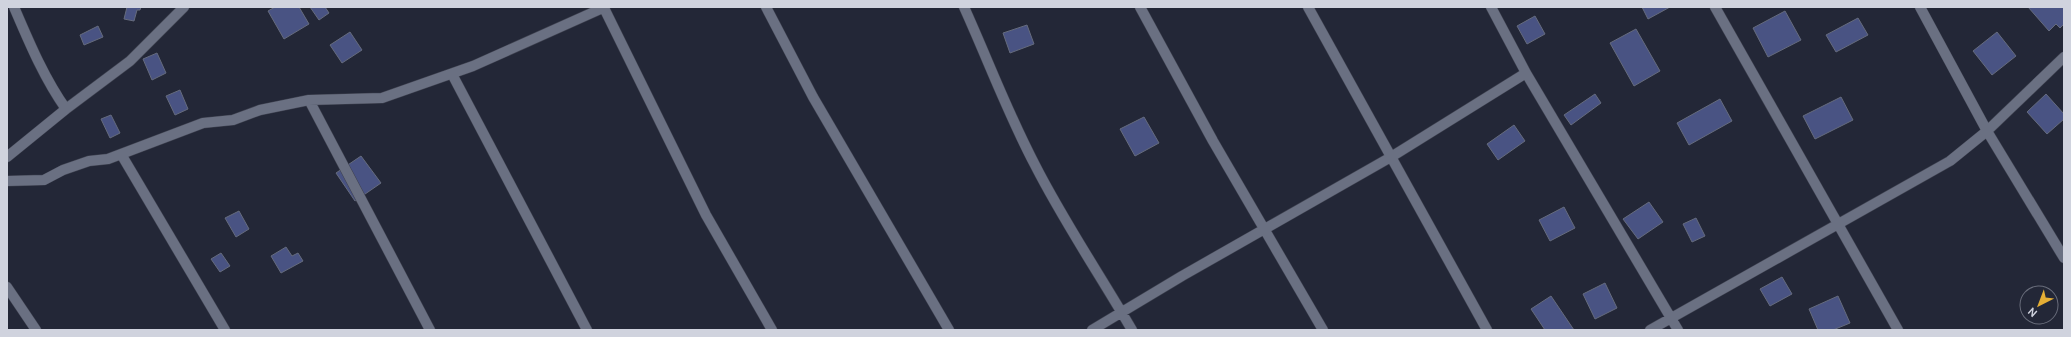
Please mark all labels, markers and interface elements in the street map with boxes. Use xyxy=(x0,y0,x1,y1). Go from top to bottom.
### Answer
north arrow xyxy=(2019,285,2059,325)
text: N xyxy=(2025,305,2040,320)

